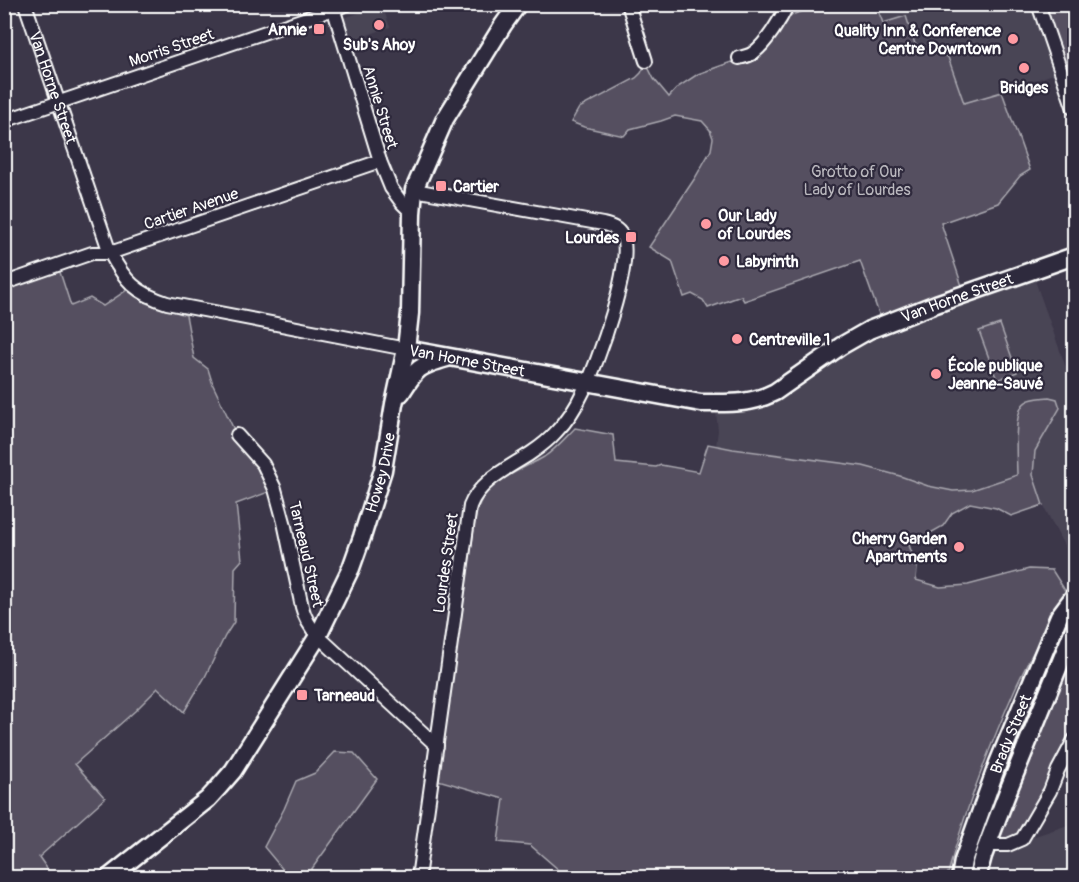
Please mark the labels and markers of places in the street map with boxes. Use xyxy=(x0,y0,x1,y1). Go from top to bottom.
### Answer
marker: Sub's Ahoy xyxy=(372,18,386,32)
place label: Annie xyxy=(268,20,308,40)
place label: Quality Inn & Conference Centre Downtown xyxy=(834,21,1002,59)
marker: Annie xyxy=(312,22,326,36)
marker: Quality Inn & Conference Centre Downtown xyxy=(1006,32,1020,46)
place label: Sub's Ahoy xyxy=(343,35,415,55)
marker: Bridges xyxy=(1017,61,1031,75)
place label: Bridges xyxy=(1000,78,1049,98)
place label: Cartier xyxy=(453,177,499,197)
marker: Cartier xyxy=(434,179,448,193)
place label: Our Lady of Lourdes xyxy=(717,206,792,244)
marker: Our Lady of Lourdes xyxy=(699,217,713,231)
place label: Lourdes xyxy=(565,228,620,248)
marker: Lourdes xyxy=(624,230,638,244)
place label: Labyrinth xyxy=(736,252,799,272)
marker: Labyrinth xyxy=(717,254,731,268)
place label: Centreville 1 xyxy=(749,330,830,350)
marker: Centreville 1 xyxy=(730,332,744,346)
place label: École publique Jeanne-Sauvé xyxy=(948,355,1044,394)
marker: École publique Jeanne-Sauvé xyxy=(929,367,943,381)
place label: Cherry Garden Apartments xyxy=(852,529,948,567)
marker: Cherry Garden Apartments xyxy=(952,540,966,554)
place label: Tarneaud xyxy=(313,686,375,706)
marker: Tarneaud xyxy=(295,688,309,702)

